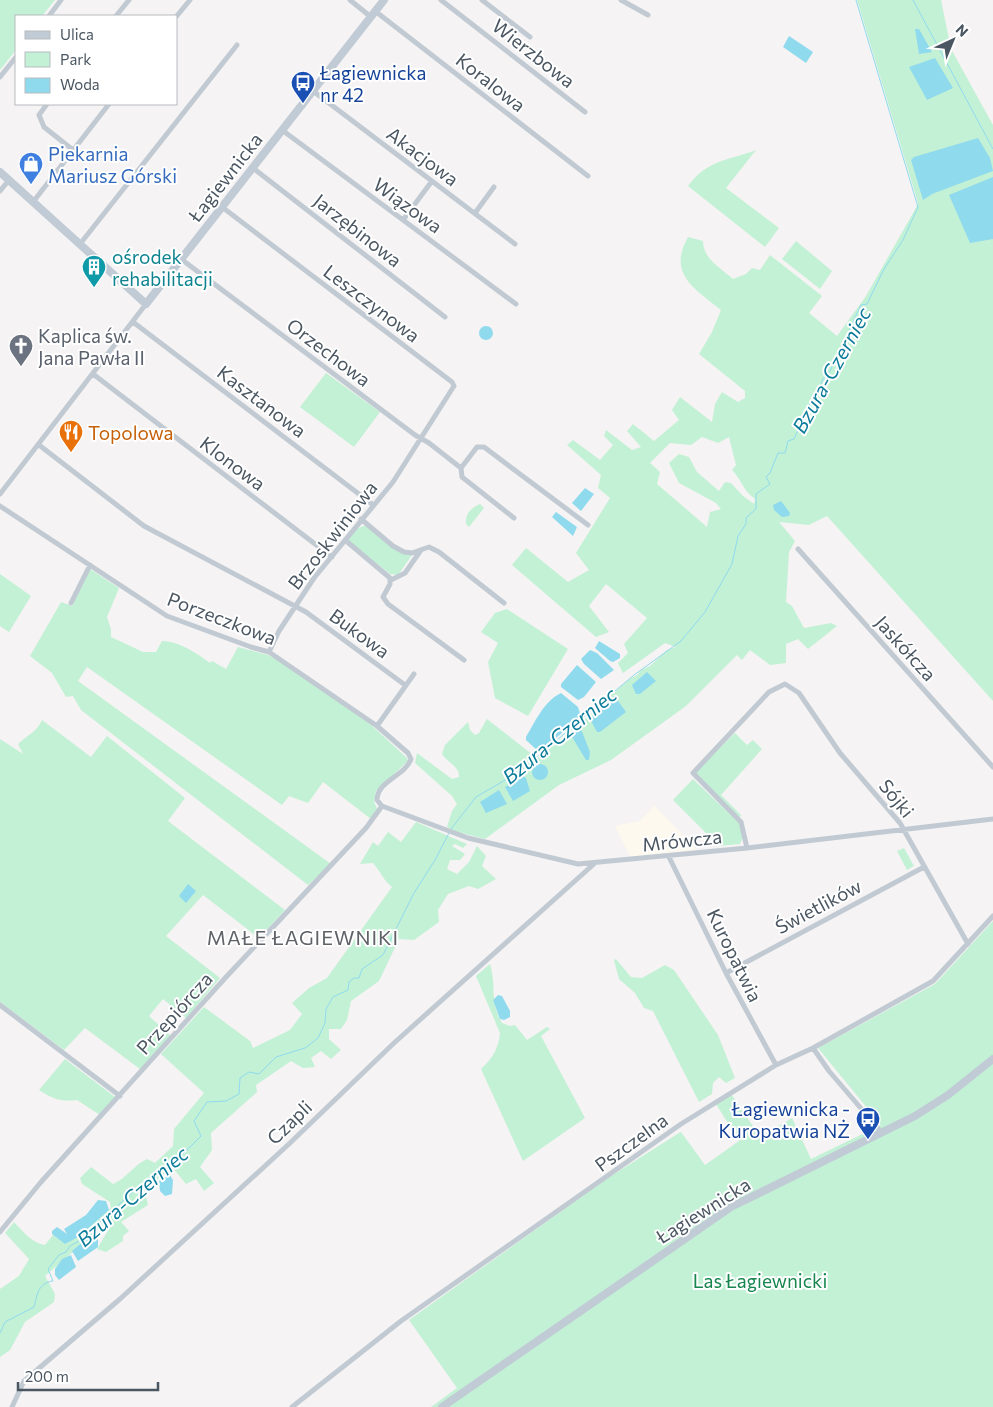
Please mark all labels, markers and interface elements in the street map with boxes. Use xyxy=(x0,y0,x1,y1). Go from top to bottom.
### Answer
street label: Wierzbowa xyxy=(488,14,580,92)
legend xyxy=(15,15,178,105)
north arrow xyxy=(928,15,978,65)
text: N xyxy=(953,21,972,40)
text: Ulica xyxy=(60,25,94,43)
street label: Koralowa xyxy=(452,48,530,116)
text: Park xyxy=(60,50,91,68)
place label: Łagiewnicka nr 42 xyxy=(319,61,427,106)
bus stop icon: Łagiewnicka nr 42 xyxy=(290,70,316,104)
text: Woda xyxy=(60,75,100,93)
street label: Akacjowa xyxy=(383,122,463,190)
street label: Łagiewnicka xyxy=(183,128,267,227)
place label: Piekarnia Mariusz Górski xyxy=(48,142,177,187)
shop icon: Piekarnia Mariusz Górski xyxy=(18,151,44,185)
street label: Wiązowa xyxy=(369,172,447,238)
street label: Jarzębinowa xyxy=(309,188,407,272)
place label: ośrodek rehabilitacji xyxy=(112,245,213,290)
building icon: ośrodek rehabilitacji xyxy=(81,254,107,288)
street label: Leszczynowa xyxy=(319,259,425,347)
water label: Bzura-Czerniec xyxy=(787,303,875,437)
street label: Orzechowa xyxy=(283,313,375,391)
place label: Kaplica św. Jana Pawła II xyxy=(38,324,145,369)
church icon: Kaplica św. Jana Pawła II xyxy=(8,333,34,367)
street label: Kasztanowa xyxy=(213,360,311,442)
restaurant icon: Topolowa xyxy=(58,419,84,453)
place label: Topolowa xyxy=(88,421,173,444)
street label: Klonowa xyxy=(196,431,270,495)
street label: Brzoskwiniowa xyxy=(283,476,381,594)
street label: Porzeczkowa xyxy=(164,587,280,649)
street label: Bukowa xyxy=(325,604,395,662)
street label: Jaskółcza xyxy=(871,611,941,685)
water label: Bzura-Czerniec xyxy=(497,682,621,788)
street label: Sójki xyxy=(875,774,919,822)
street label: Mrówcza xyxy=(641,824,723,856)
street label: Świetlików xyxy=(771,873,865,938)
street label: Kuropatwia xyxy=(703,905,767,1005)
district label: MAŁE ŁAGIEWNIKI xyxy=(207,925,399,949)
street label: Przepiórcza xyxy=(131,967,217,1059)
street label: Czapli xyxy=(262,1095,316,1149)
place label: Łagiewnicka - Kuropatwia NŻ xyxy=(719,1097,850,1142)
bus stop icon: Łagiewnicka - Kuropatwia NŻ xyxy=(855,1106,881,1140)
street label: Pszczelna xyxy=(590,1108,672,1176)
water label: Bzura-Czerniec xyxy=(71,1141,193,1251)
street label: Łagiewnicka xyxy=(651,1172,754,1249)
park label: Las Łagiewnicki xyxy=(693,1269,827,1292)
scale bar xyxy=(18,1360,158,1392)
text: 200 m xyxy=(25,1367,69,1385)

